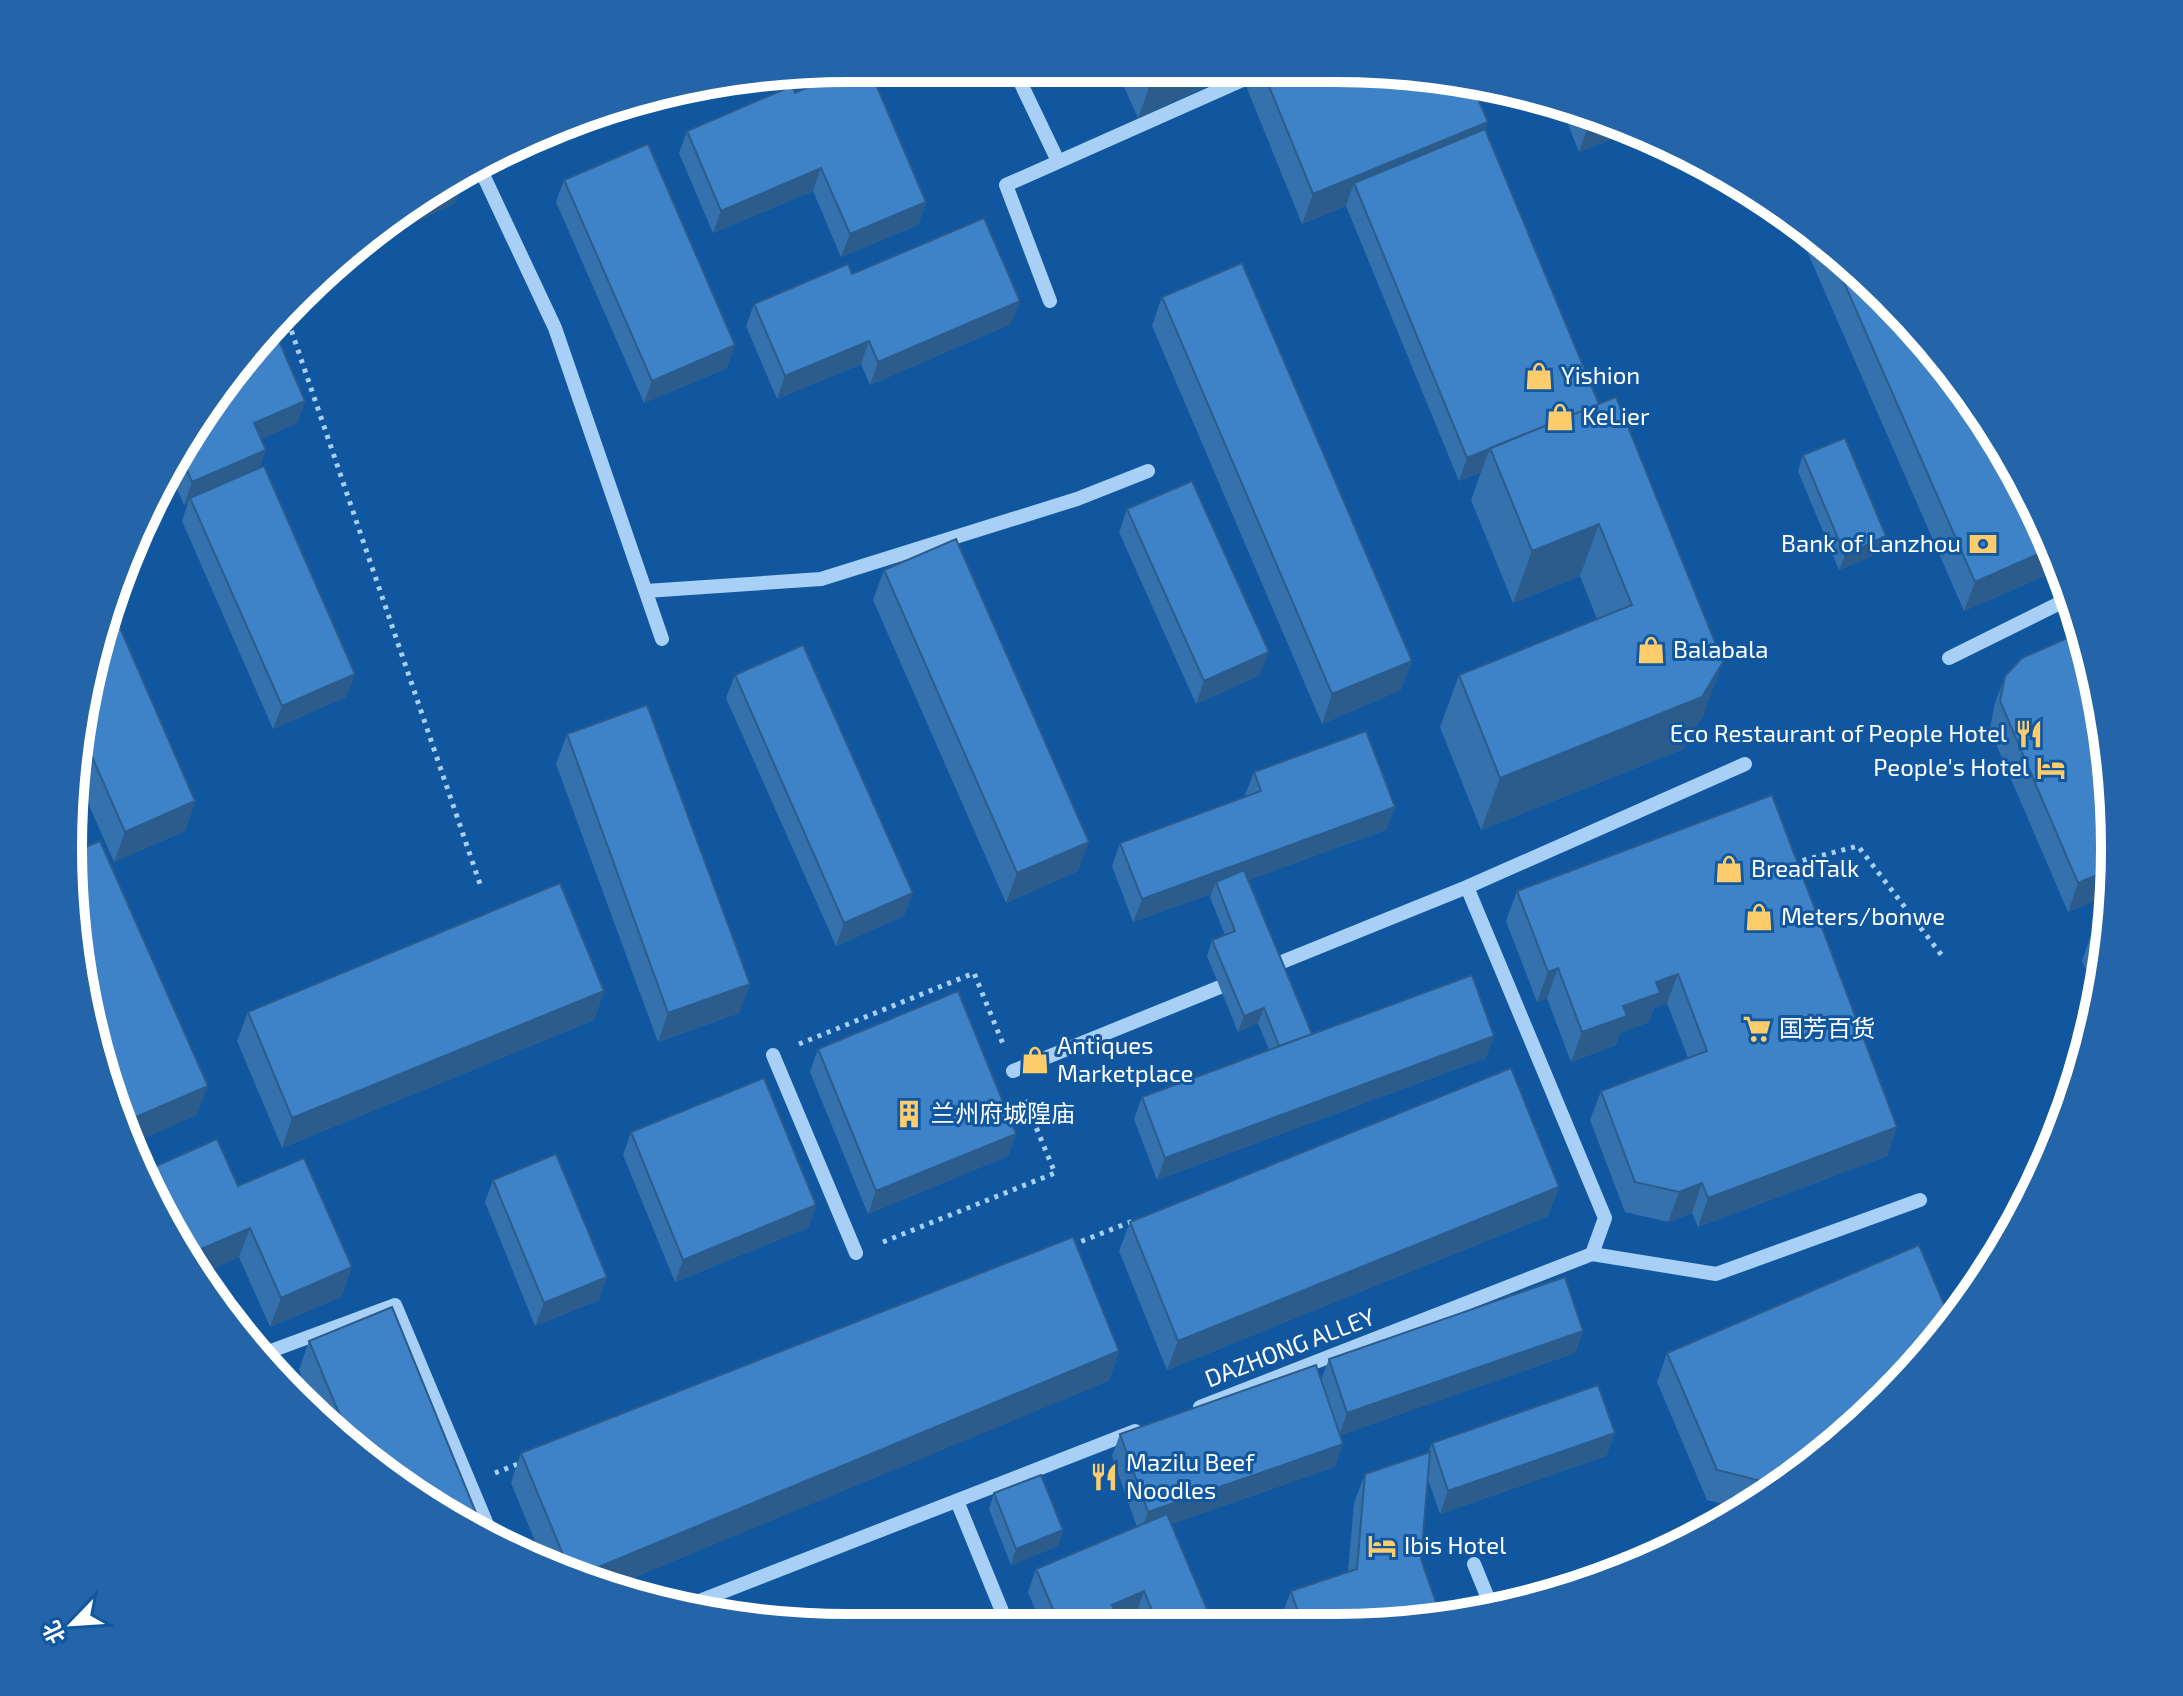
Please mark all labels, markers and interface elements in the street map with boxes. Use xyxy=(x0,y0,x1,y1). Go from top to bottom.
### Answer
place label: Yishion xyxy=(1561,360,1640,389)
shop icon: Yishion xyxy=(1524,361,1554,391)
place label: KeLier xyxy=(1582,401,1650,430)
shop icon: KeLier xyxy=(1545,402,1575,432)
place label: Bank of Lanzhou xyxy=(1781,528,1961,557)
bank icon: Bank of Lanzhou xyxy=(1968,529,1998,559)
place label: Balabala xyxy=(1673,634,1769,663)
shop icon: Balabala xyxy=(1636,635,1666,665)
place label: Eco Restaurant of People Hotel xyxy=(1670,718,2007,747)
restaurant icon: Eco Restaurant of People Hotel xyxy=(2014,719,2044,749)
place label: People's Hotel xyxy=(1873,752,2029,781)
hotel icon: People's Hotel xyxy=(2036,753,2066,783)
place label: BreadTalk xyxy=(1751,853,1859,882)
shop icon: BreadTalk xyxy=(1714,854,1744,884)
place label: Meters/bonwe xyxy=(1781,901,1945,930)
shop icon: Meters/bonwe xyxy=(1744,902,1774,932)
place label: 国芳百货 xyxy=(1779,1013,1875,1042)
supermarket icon: 国芳百货 xyxy=(1742,1014,1772,1044)
place label: Antiques Marketplace xyxy=(1057,1030,1193,1087)
shop icon: Antiques Marketplace xyxy=(1020,1045,1050,1075)
place label: 兰州府城隍庙 xyxy=(931,1098,1075,1127)
building icon: 兰州府城隍庙 xyxy=(894,1099,924,1129)
street label: DAZHONG ALLEY xyxy=(1200,1301,1379,1392)
place label: Mazilu Beef Noodles xyxy=(1126,1447,1255,1504)
restaurant icon: Mazilu Beef Noodles xyxy=(1089,1462,1119,1492)
place label: Ibis Hotel xyxy=(1404,1530,1506,1559)
hotel icon: Ibis Hotel xyxy=(1367,1531,1397,1561)
north arrow xyxy=(32,1584,112,1664)
text: 北 xyxy=(37,1617,69,1648)

